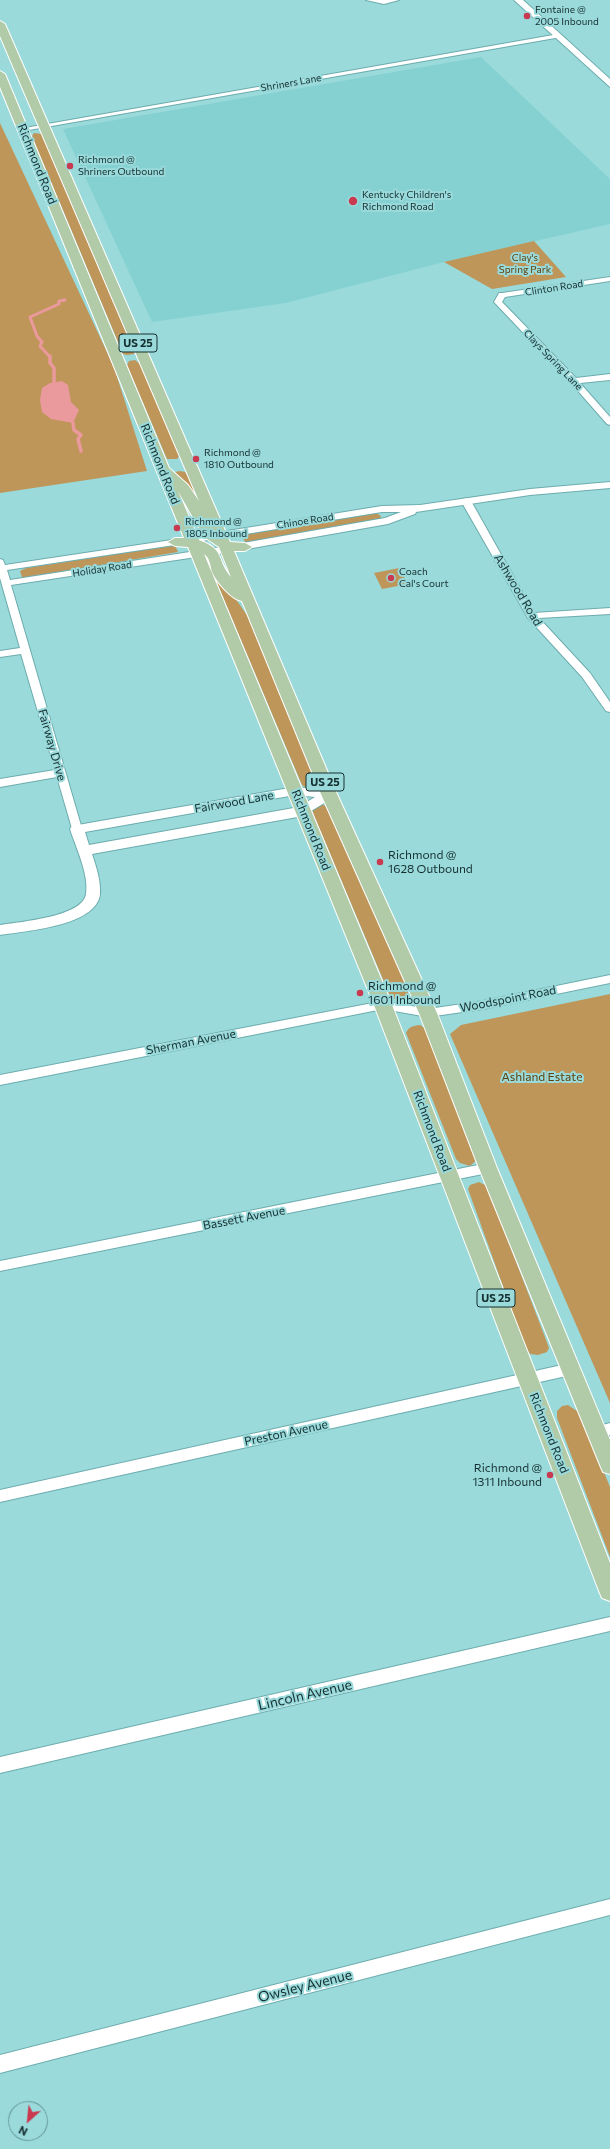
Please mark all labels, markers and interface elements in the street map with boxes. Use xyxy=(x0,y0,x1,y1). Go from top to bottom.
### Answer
place label: Fontaine @ 2005 Inbound xyxy=(535,4,599,28)
marker: Fontaine @ 2005 Inbound xyxy=(522,11,532,21)
street label: Shriners Lane xyxy=(260,72,322,94)
street label: Richmond Road xyxy=(14,122,60,206)
place label: Richmond @ Shriners Outbound xyxy=(78,154,164,178)
marker: Richmond @ Shriners Outbound xyxy=(65,161,75,171)
place label: Kentucky Children's Richmond Road xyxy=(362,189,451,212)
marker: Kentucky Children's Richmond Road xyxy=(347,195,359,207)
park label: Clay's Spring Park xyxy=(499,252,551,276)
street label: Clinton Road xyxy=(524,277,584,299)
street label: Clays Spring Lane xyxy=(521,327,585,393)
road number: US 25 xyxy=(119,334,157,352)
street label: Richmond Road xyxy=(137,422,183,506)
place label: Richmond @ 1810 Outbound xyxy=(204,447,274,470)
marker: Richmond @ 1810 Outbound xyxy=(191,454,201,464)
street label: Chinoe Road xyxy=(276,511,334,531)
place label: Richmond @ 1805 Inbound xyxy=(185,516,247,540)
marker: Richmond @ 1805 Inbound xyxy=(172,523,182,533)
street label: Ashwood Road xyxy=(491,551,545,629)
street label: Holiday Road xyxy=(71,558,133,580)
place label: Coach Cal's Court xyxy=(399,566,449,590)
marker: Coach Cal's Court xyxy=(386,573,396,583)
street label: Fairway Drive xyxy=(35,707,69,783)
road number: US 25 xyxy=(306,773,344,791)
street label: Fairwood Lane xyxy=(193,788,275,816)
street label: Richmond Road xyxy=(288,788,334,872)
place label: Richmond @ 1628 Outbound xyxy=(388,848,473,876)
marker: Richmond @ 1628 Outbound xyxy=(375,857,385,867)
place label: Richmond @ 1601 Inbound xyxy=(368,979,441,1007)
street label: Woodspoint Road xyxy=(459,983,557,1015)
marker: Richmond @ 1601 Inbound xyxy=(355,988,365,998)
street label: Sherman Avenue xyxy=(145,1026,237,1058)
park label: Ashland Estate xyxy=(502,1070,582,1084)
street label: Richmond Road xyxy=(410,1088,454,1174)
street label: Bassett Avenue xyxy=(202,1203,286,1233)
road number: US 25 xyxy=(477,1289,515,1307)
street label: Richmond Road xyxy=(526,1391,572,1475)
street label: Preston Avenue xyxy=(243,1417,329,1449)
place label: Richmond @ 1311 Inbound xyxy=(472,1461,542,1489)
marker: Richmond @ 1311 Inbound xyxy=(545,1470,555,1480)
street label: Lincoln Avenue xyxy=(256,1676,354,1714)
street label: Owsley Avenue xyxy=(256,1966,354,2006)
north arrow xyxy=(8,2101,48,2141)
text: N xyxy=(16,2124,29,2139)

